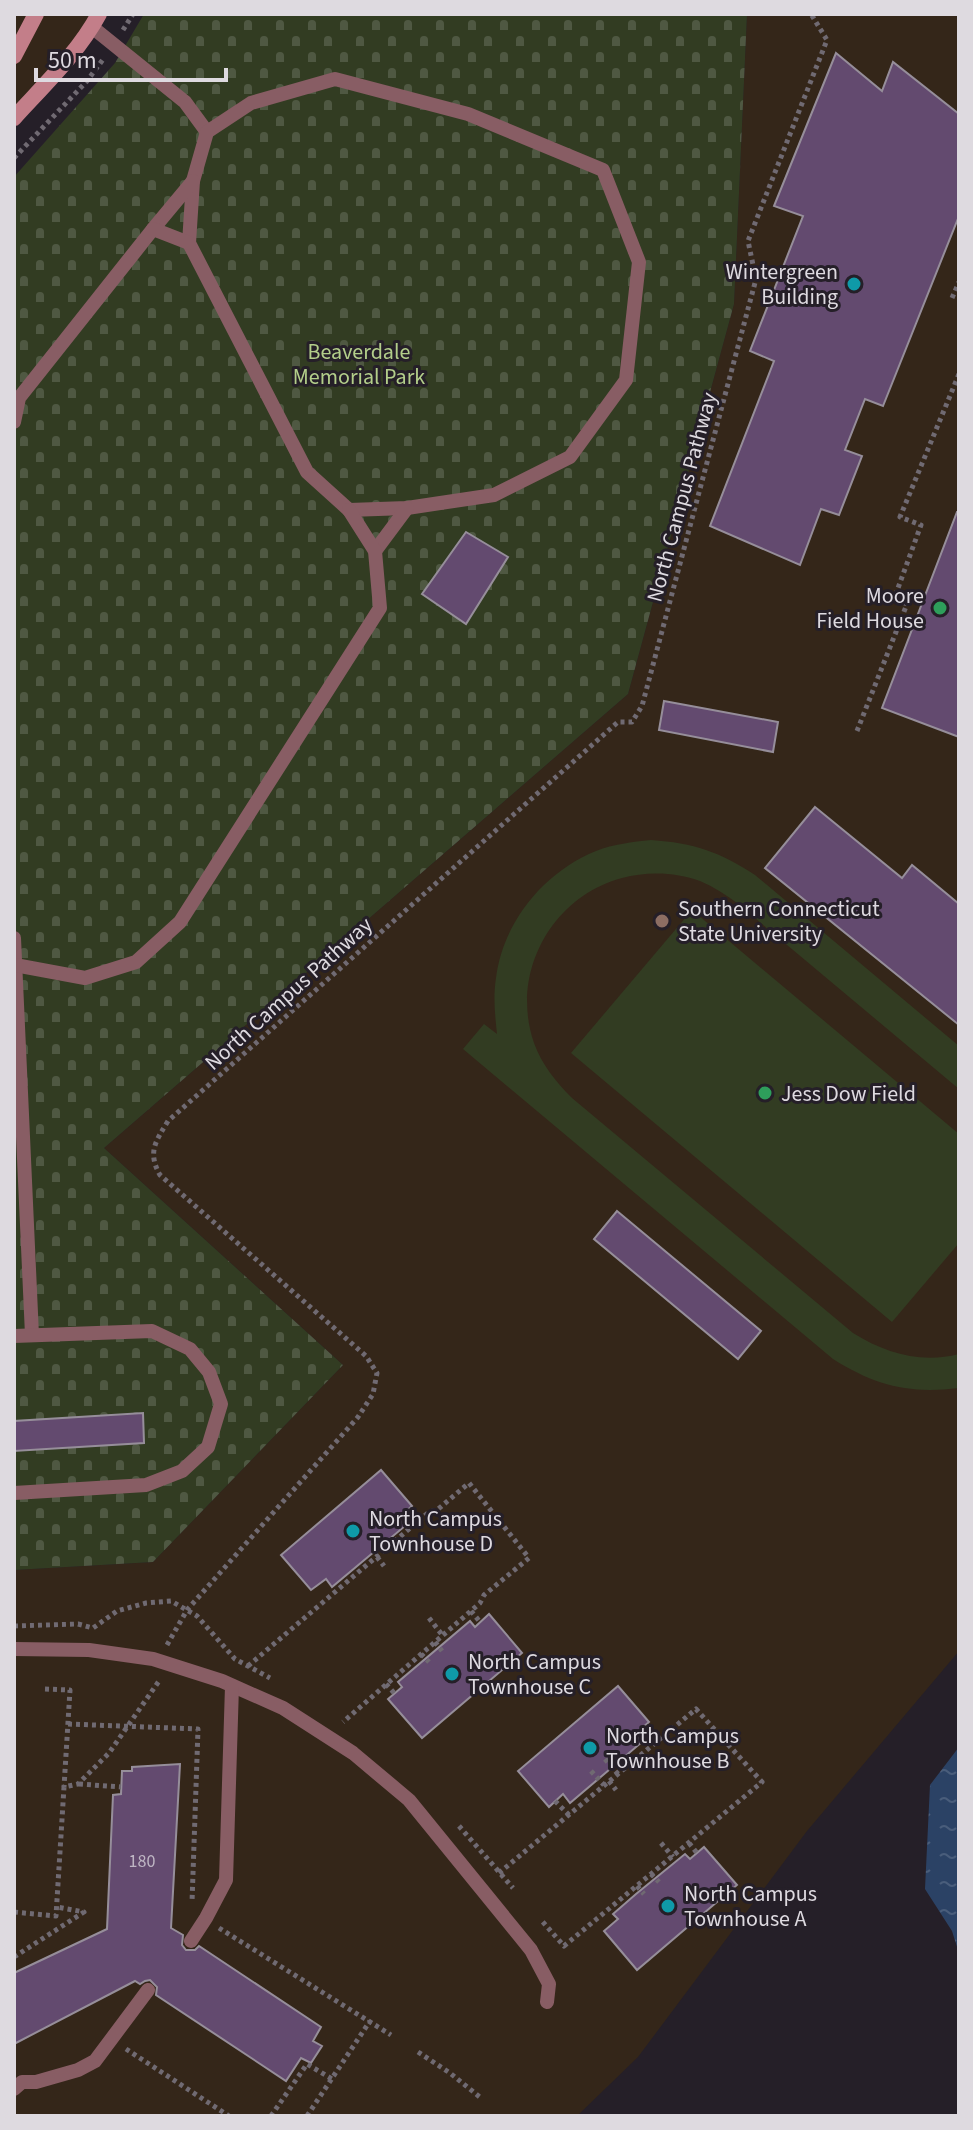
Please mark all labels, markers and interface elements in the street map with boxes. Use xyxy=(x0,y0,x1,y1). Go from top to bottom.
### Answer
scale bar xyxy=(36,32,226,82)
text: 50 m xyxy=(48,43,97,78)
place label: Wintergreen Building xyxy=(725,256,838,313)
marker: Wintergreen Building xyxy=(845,275,863,293)
park label: Beaverdale Memorial Park xyxy=(293,336,425,393)
street label: North Campus Pathway xyxy=(639,388,726,606)
place label: Moore Field House xyxy=(816,580,924,637)
marker: Moore Field House xyxy=(931,599,949,617)
place label: Southern Connecticut State University xyxy=(678,893,880,950)
street label: North Campus Pathway xyxy=(198,909,380,1078)
marker: Southern Connecticut State University xyxy=(653,912,671,930)
place label: Jess Dow Field xyxy=(781,1078,916,1110)
marker: Jess Dow Field xyxy=(756,1084,774,1102)
place label: North Campus Townhouse D xyxy=(369,1503,502,1560)
marker: North Campus Townhouse D xyxy=(344,1522,362,1540)
place label: North Campus Townhouse C xyxy=(468,1646,601,1703)
marker: North Campus Townhouse C xyxy=(443,1665,461,1683)
place label: North Campus Townhouse B xyxy=(606,1720,739,1777)
marker: North Campus Townhouse B xyxy=(581,1739,599,1757)
house number: 180 xyxy=(129,1849,155,1874)
place label: North Campus Townhouse A xyxy=(684,1878,817,1935)
marker: North Campus Townhouse A xyxy=(659,1897,677,1915)

